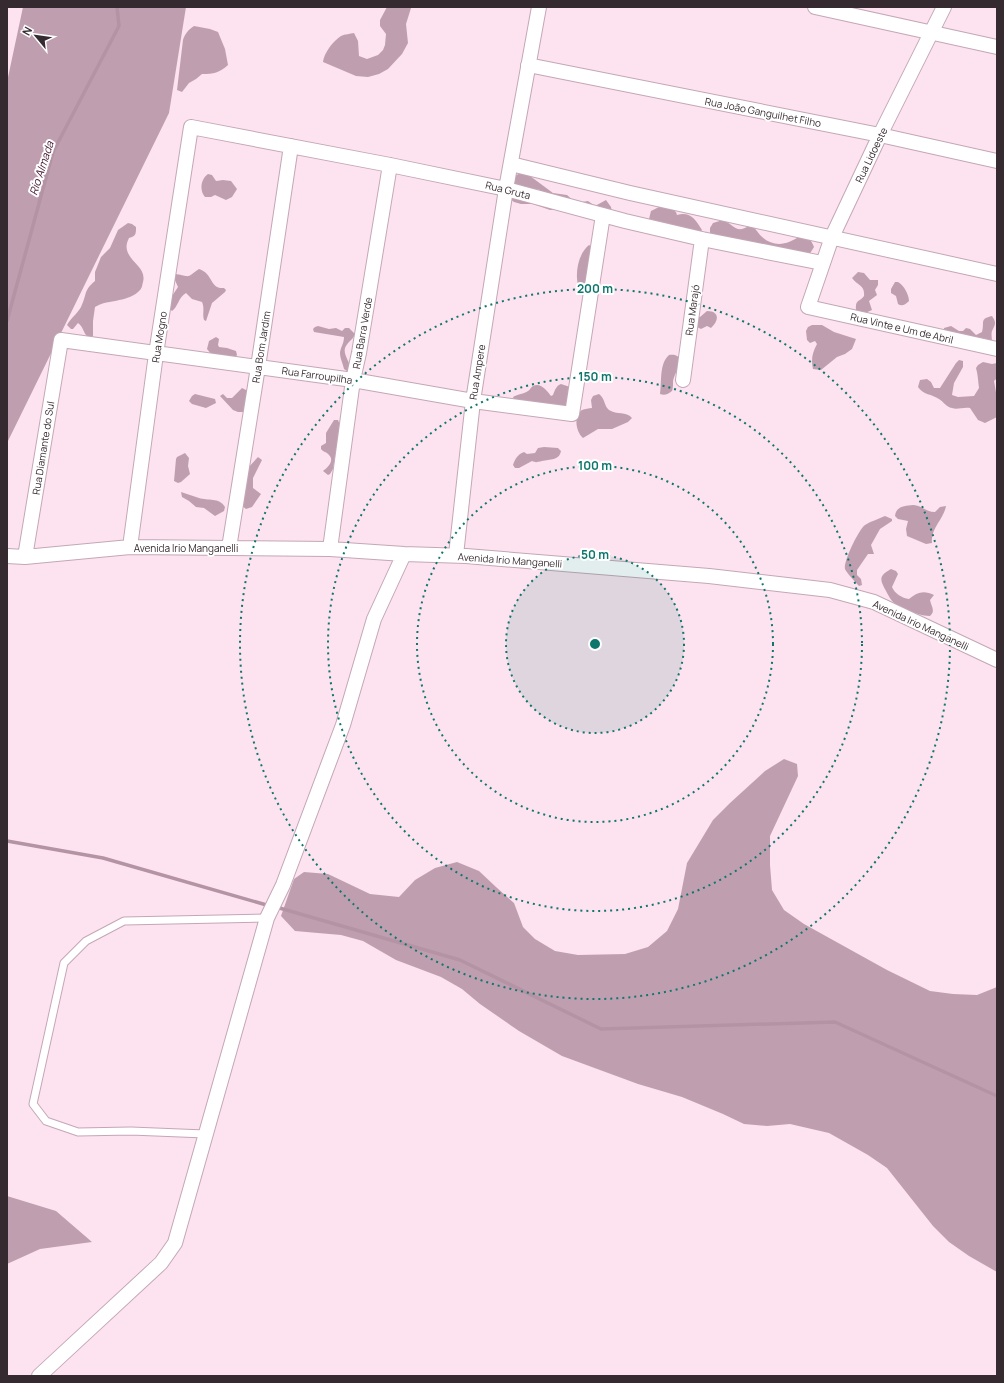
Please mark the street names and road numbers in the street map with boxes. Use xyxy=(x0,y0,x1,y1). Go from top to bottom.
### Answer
street label: Rua João Ganguilhet Filho xyxy=(704,94,822,130)
street label: Rua Lidoeste xyxy=(852,125,890,185)
street label: Rua Gruta xyxy=(484,178,532,202)
street label: Rua Marajó xyxy=(682,284,703,336)
street label: Rua Barra Verde xyxy=(349,296,375,370)
street label: Rua Vinte e Um de Abril xyxy=(849,309,955,347)
street label: Rua Mogno xyxy=(148,310,170,364)
street label: Rua Bom Jardim xyxy=(248,310,274,384)
street label: Rua Ampere xyxy=(466,343,488,401)
street label: Rua Farroupilha xyxy=(281,363,353,387)
street label: Rua Diamante do Sul xyxy=(29,400,57,496)
street label: Avenida Irio Manganelli xyxy=(134,541,238,555)
street label: Avenida Irio Manganelli xyxy=(457,549,563,571)
street label: Avenida Irio Manganelli xyxy=(871,597,971,653)

